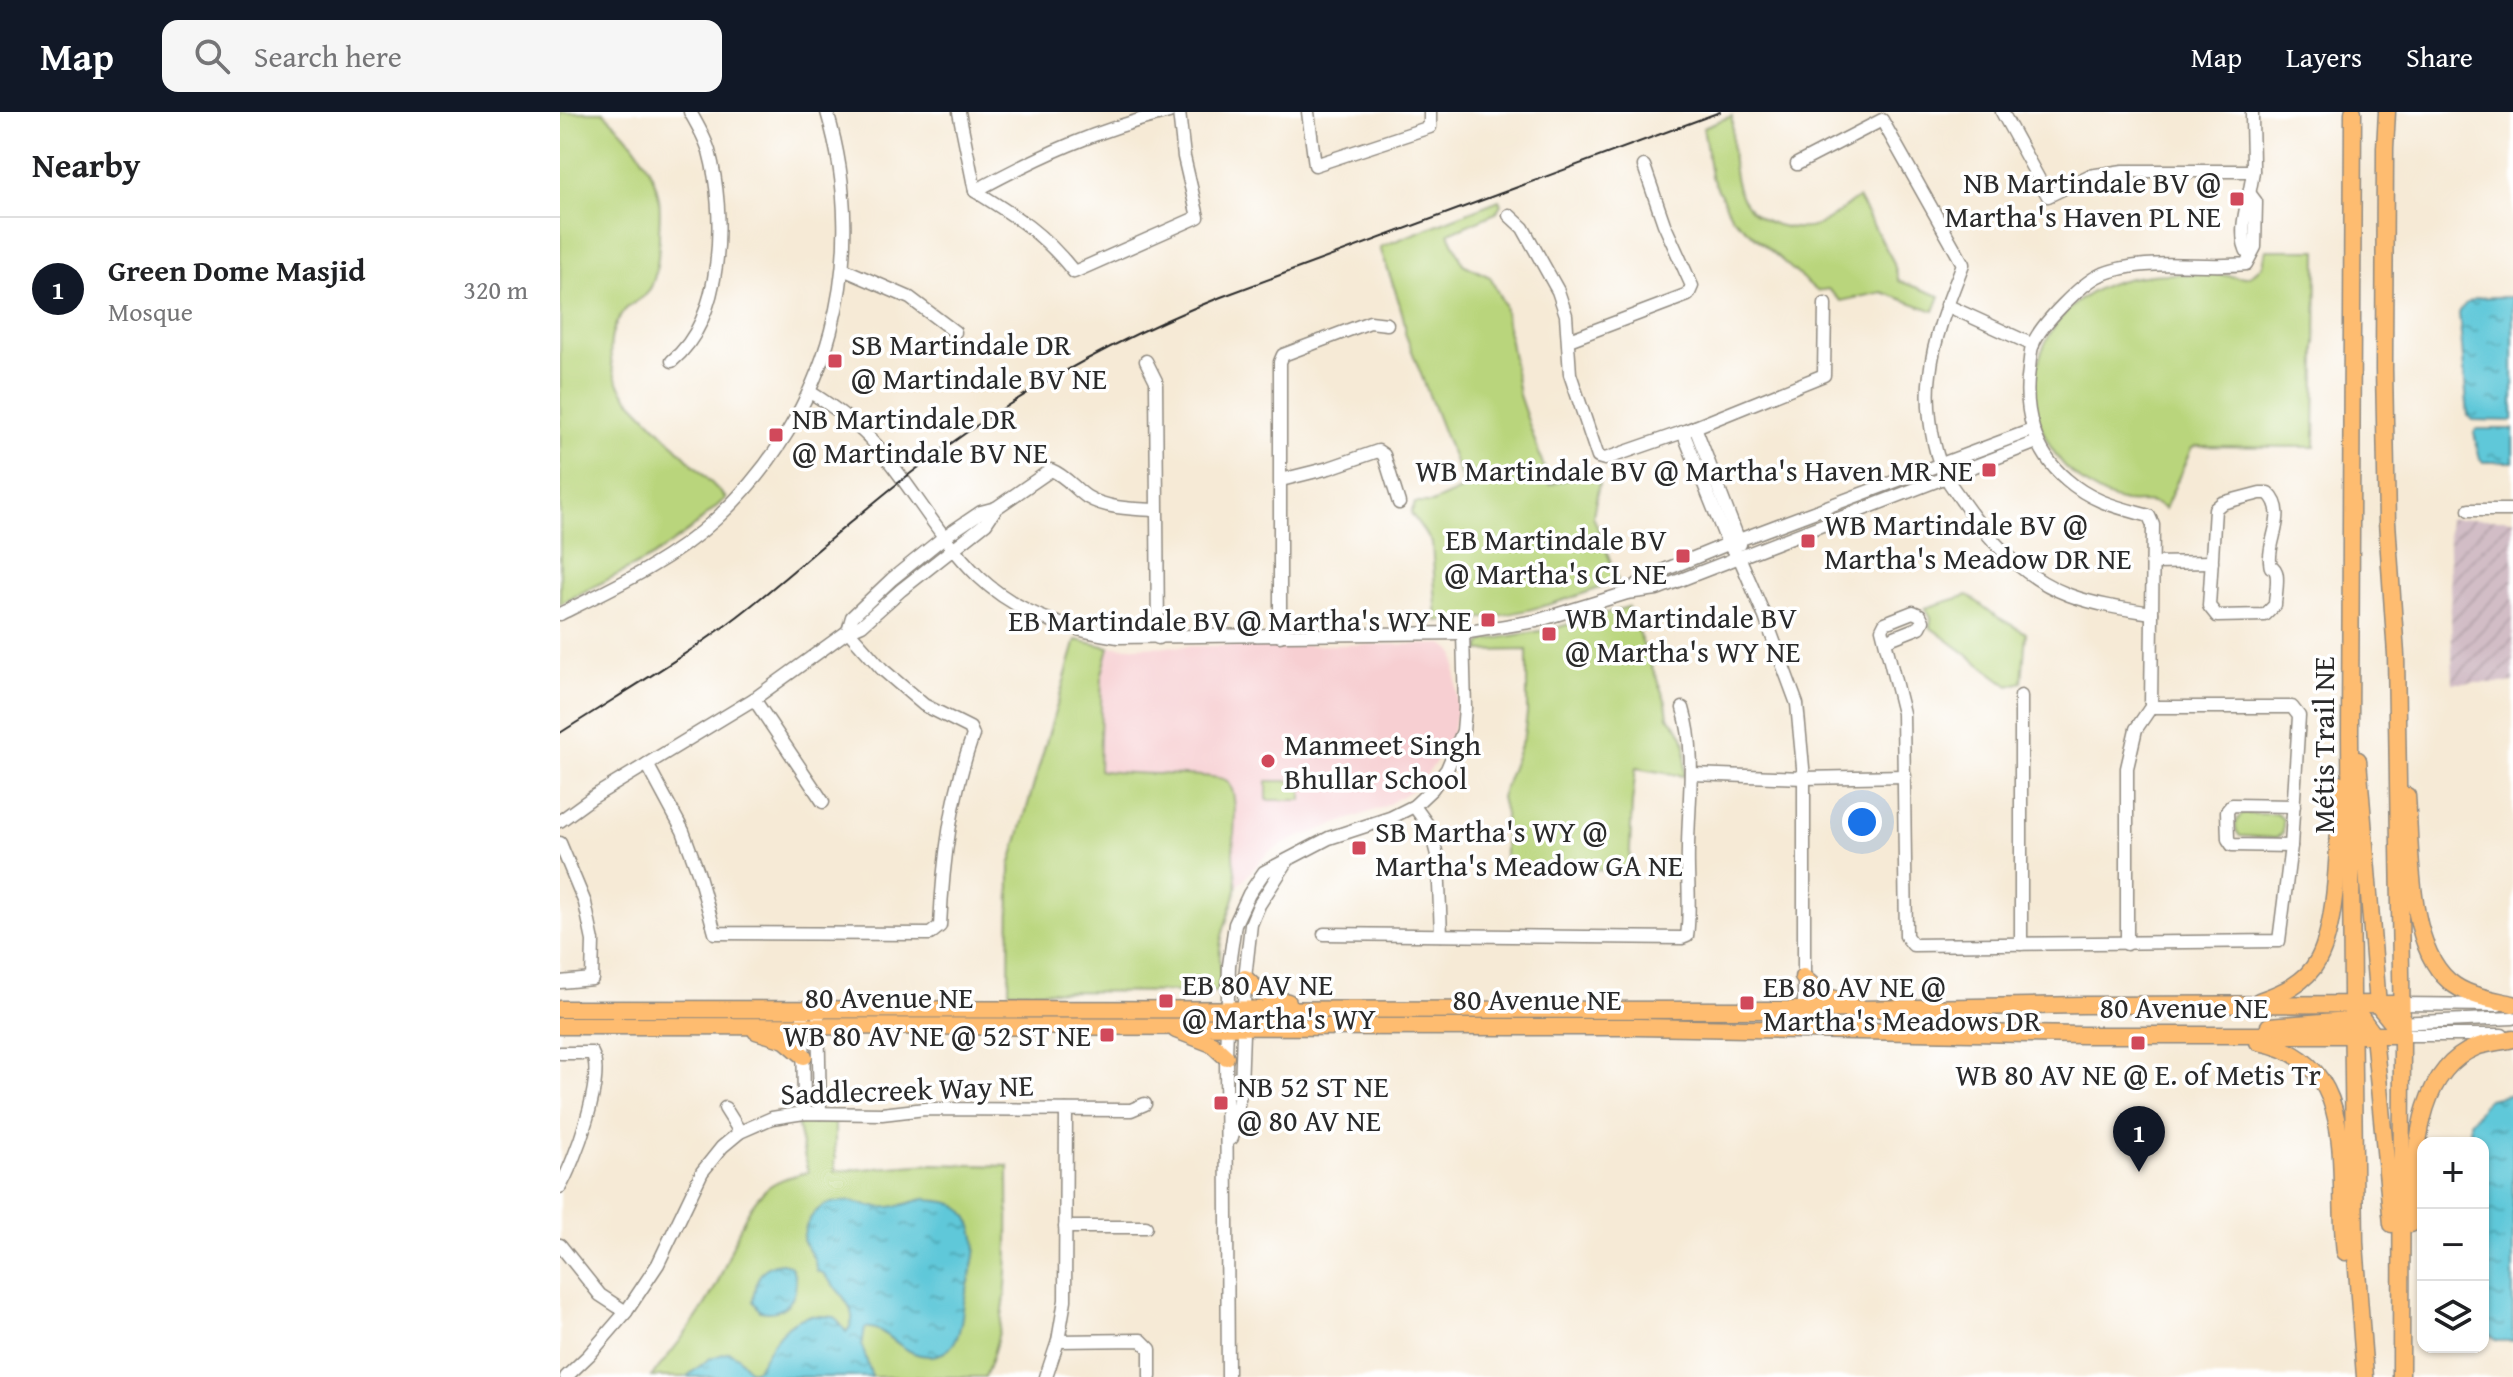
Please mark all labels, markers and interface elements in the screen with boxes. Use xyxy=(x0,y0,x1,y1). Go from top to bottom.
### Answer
search box xyxy=(162,20,722,92)
text: Map xyxy=(40,28,114,84)
icon: search xyxy=(190,34,234,78)
text: Search here xyxy=(254,34,402,78)
text: Map xyxy=(2191,36,2242,77)
text: Layers xyxy=(2286,36,2362,77)
text: Share xyxy=(2406,36,2473,77)
text: Nearby xyxy=(32,140,141,189)
place label: NB Martindale BV @ Martha's Haven PL NE xyxy=(1944,160,2221,238)
marker: NB Martindale BV @ Martha's Haven PL NE xyxy=(2228,190,2246,208)
text: Green Dome Masjid xyxy=(108,248,365,292)
text: 1 xyxy=(51,270,65,309)
text: 320 m xyxy=(463,270,528,309)
text: Mosque xyxy=(108,292,193,331)
place label: SB Martindale DR @ Martindale BV NE xyxy=(851,322,1107,400)
marker: SB Martindale DR @ Martindale BV NE xyxy=(826,352,844,370)
place label: NB Martindale DR @ Martindale BV NE xyxy=(792,396,1048,474)
marker: NB Martindale DR @ Martindale BV NE xyxy=(767,426,785,444)
place label: WB Martindale BV @ Martha's Haven MR NE xyxy=(1415,448,1973,492)
marker: WB Martindale BV @ Martha's Haven MR NE xyxy=(1980,461,1998,479)
place label: WB Martindale BV @ Martha's Meadow DR NE xyxy=(1824,502,2132,580)
place label: EB Martindale BV @ Martha's CL NE xyxy=(1444,517,1667,595)
marker: WB Martindale BV @ Martha's Meadow DR NE xyxy=(1799,532,1817,550)
marker: EB Martindale BV @ Martha's CL NE xyxy=(1674,547,1692,565)
place label: WB Martindale BV @ Martha's WY NE xyxy=(1565,595,1800,673)
place label: EB Martindale BV @ Martha's WY NE xyxy=(1008,598,1472,642)
marker: EB Martindale BV @ Martha's WY NE xyxy=(1479,611,1497,629)
marker: WB Martindale BV @ Martha's WY NE xyxy=(1540,625,1558,643)
street label: Métis Trail NE xyxy=(2301,656,2345,834)
place label: Manmeet Singh Bhullar School xyxy=(1284,722,1481,800)
marker: Manmeet Singh Bhullar School xyxy=(1259,752,1277,770)
your location xyxy=(1842,802,1882,842)
place label: SB Martha's WY @ Martha's Meadow GA NE xyxy=(1375,809,1683,887)
marker: SB Martha's WY @ Martha's Meadow GA NE xyxy=(1350,839,1368,857)
place label: EB 80 AV NE @ Martha's WY xyxy=(1182,962,1376,1040)
place label: EB 80 AV NE @ Martha's Meadows DR xyxy=(1763,964,2042,1042)
street label: 80 Avenue NE xyxy=(804,975,974,1019)
street label: 80 Avenue NE xyxy=(1452,977,1622,1021)
street label: 80 Avenue NE xyxy=(2099,985,2269,1029)
marker: EB 80 AV NE @ Martha's WY xyxy=(1157,992,1175,1010)
marker: EB 80 AV NE @ Martha's Meadows DR xyxy=(1738,994,1756,1012)
place label: WB 80 AV NE @ 52 ST NE xyxy=(783,1013,1091,1057)
marker: WB 80 AV NE @ 52 ST NE xyxy=(1098,1026,1116,1044)
marker: WB 80 AV NE @ E. of Metis Tr xyxy=(2129,1034,2147,1052)
place label: WB 80 AV NE @ E. of Metis Tr xyxy=(1955,1052,2321,1096)
street label: Saddlecreek Way NE xyxy=(780,1063,1034,1115)
place label: NB 52 ST NE @ 80 AV NE xyxy=(1237,1064,1389,1142)
marker: NB 52 ST NE @ 80 AV NE xyxy=(1212,1094,1230,1112)
pin: 1 xyxy=(2113,1106,2165,1172)
map controls xyxy=(2417,1137,2489,1353)
button: + xyxy=(2417,1137,2489,1209)
button: − xyxy=(2417,1209,2489,1281)
button: layers xyxy=(2417,1281,2489,1353)

